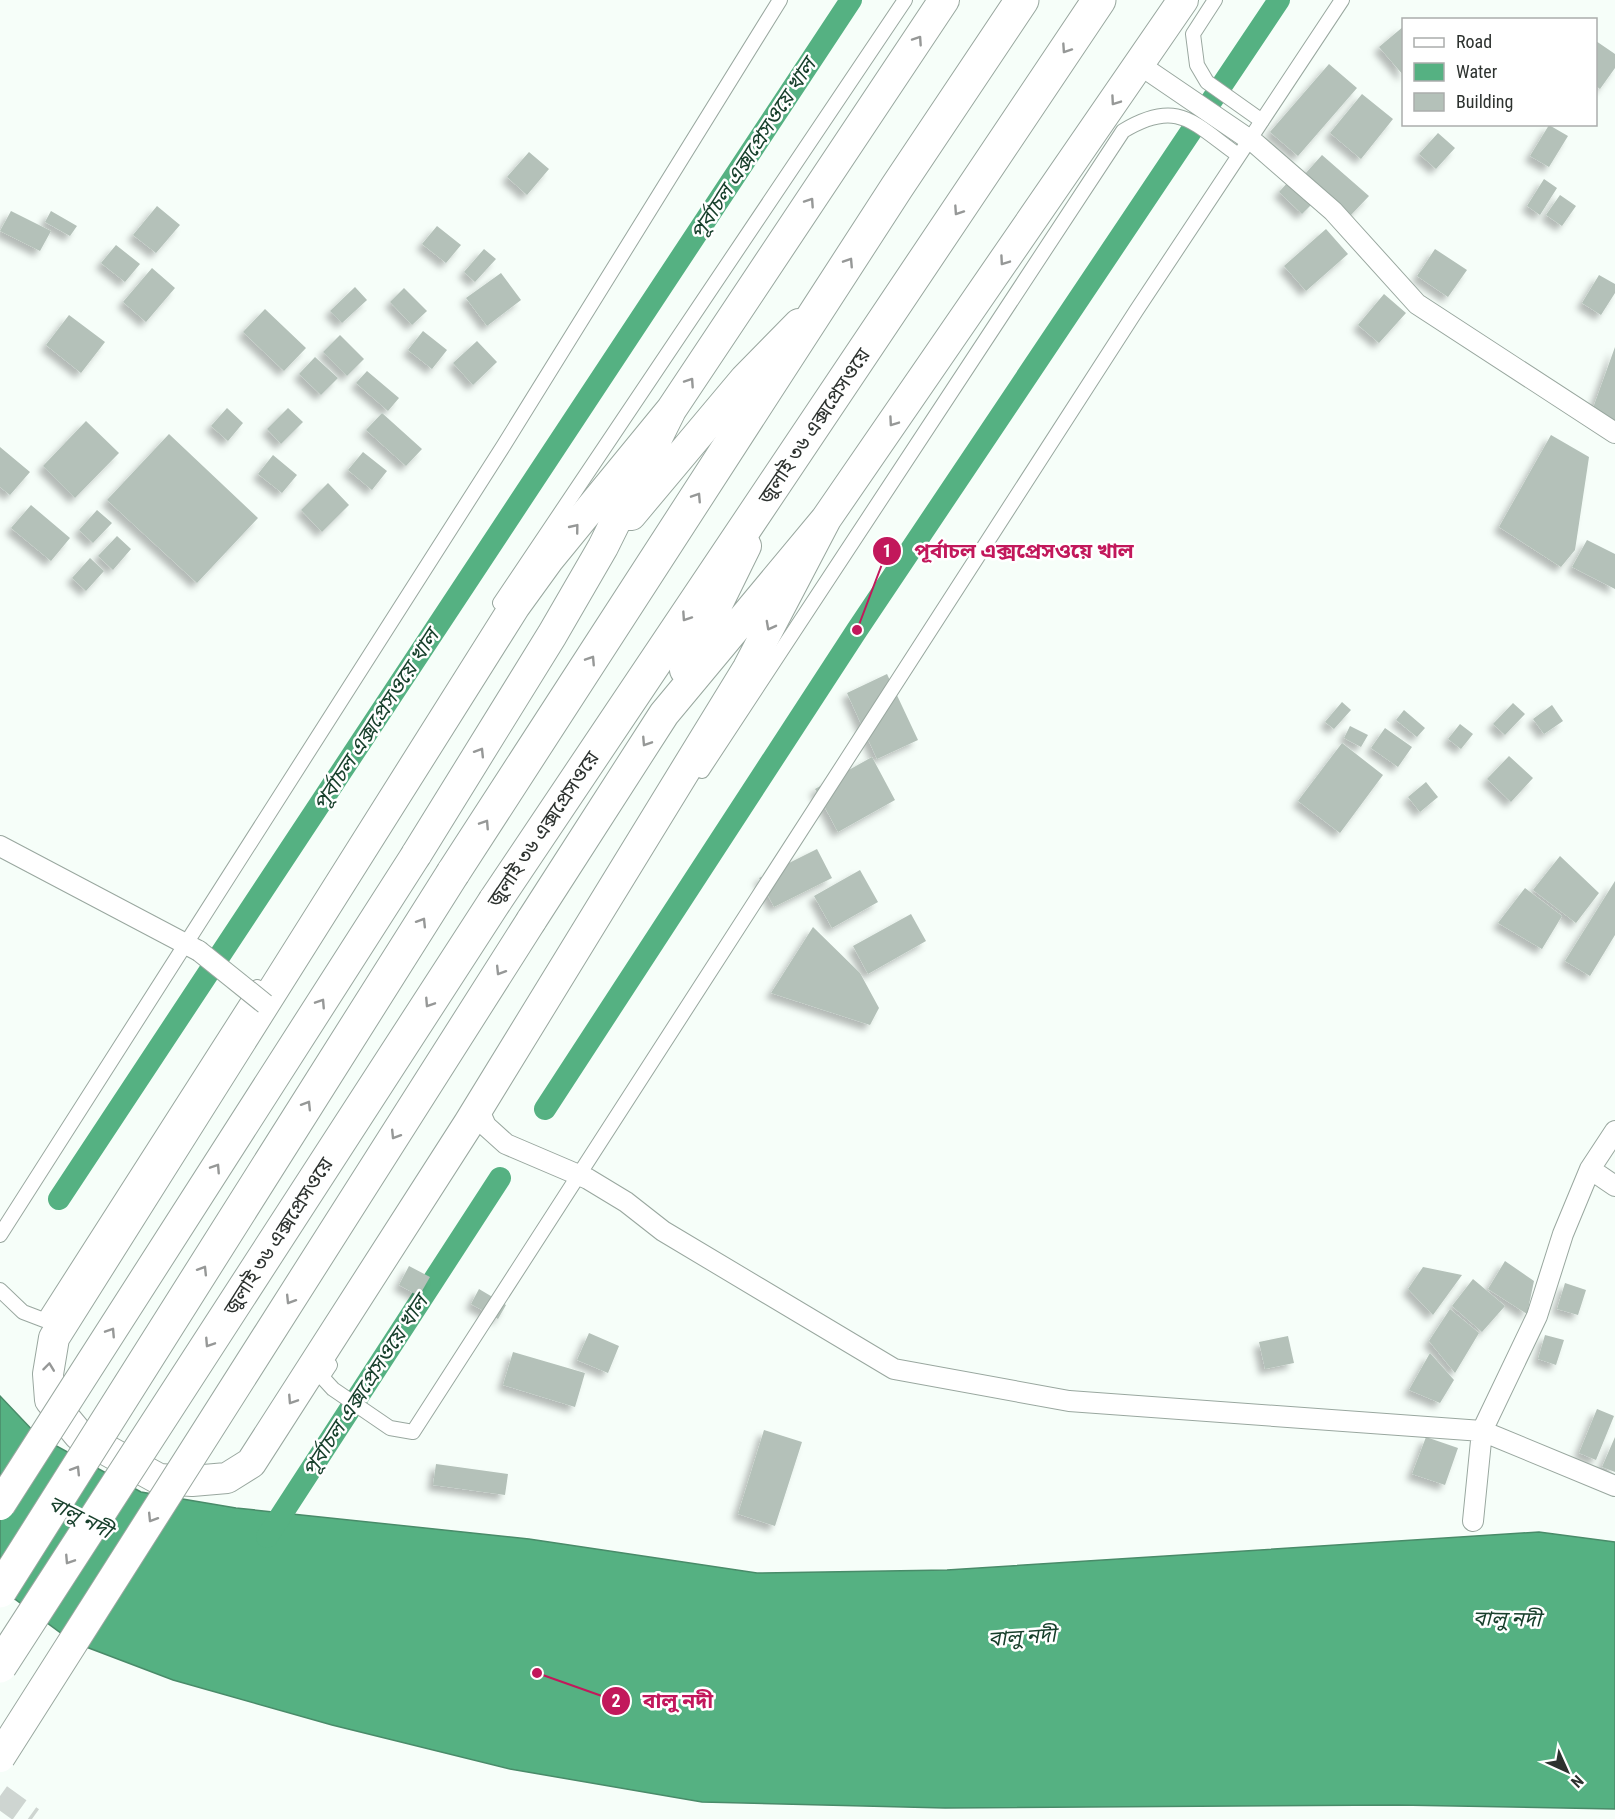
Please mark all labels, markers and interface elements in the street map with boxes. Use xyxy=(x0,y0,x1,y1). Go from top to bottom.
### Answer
legend xyxy=(1402,18,1597,126)
text: Road xyxy=(1456,31,1492,52)
one-way arrow xyxy=(911,35,922,46)
one-way arrow xyxy=(1062,42,1073,53)
water label: পূর্বাচল এক্সপ্রেসওয়ে খাল xyxy=(685,50,823,245)
text: Water xyxy=(1456,61,1498,82)
text: Building xyxy=(1456,91,1513,112)
one-way arrow xyxy=(1111,94,1122,105)
one-way arrow xyxy=(802,198,814,208)
one-way arrow xyxy=(954,204,965,215)
one-way arrow xyxy=(1000,255,1011,266)
one-way arrow xyxy=(841,258,852,269)
street label: জুলাই ৩৬ এক্সপ্রেসওয়ে xyxy=(752,343,875,509)
one-way arrow xyxy=(683,378,694,389)
one-way arrow xyxy=(889,415,900,426)
one-way arrow xyxy=(690,492,701,503)
one-way arrow xyxy=(568,524,579,535)
callout: পূর্বাচল এক্সপ্রেসওয়ে খাল xyxy=(872,531,1146,570)
text: পূর্বাচল এক্সপ্রেসওয়ে খাল xyxy=(914,539,1135,563)
text: 1 xyxy=(882,540,892,561)
one-way arrow xyxy=(682,610,693,621)
one-way arrow xyxy=(766,620,777,631)
water label: পূর্বাচল এক্সপ্রেসওয়ে খাল xyxy=(308,621,446,816)
one-way arrow xyxy=(584,656,595,667)
one-way arrow xyxy=(642,736,654,746)
street label: জুলাই ৩৬ এক্সপ্রেসওয়ে xyxy=(481,746,604,912)
one-way arrow xyxy=(472,748,484,758)
one-way arrow xyxy=(478,820,489,831)
one-way arrow xyxy=(414,918,426,928)
one-way arrow xyxy=(495,965,507,975)
one-way arrow xyxy=(424,997,436,1007)
one-way arrow xyxy=(313,999,325,1009)
one-way arrow xyxy=(299,1101,311,1111)
one-way arrow xyxy=(391,1128,402,1139)
street label: জুলাই ৩৬ এক্সপ্রেসওয়ে xyxy=(218,1152,338,1320)
one-way arrow xyxy=(208,1163,219,1174)
one-way arrow xyxy=(195,1266,207,1276)
water label: পূর্বাচল এক্সপ্রেসওয়ে খাল xyxy=(297,1287,435,1482)
one-way arrow xyxy=(286,1294,298,1304)
one-way arrow xyxy=(103,1328,115,1338)
one-way arrow xyxy=(205,1336,216,1347)
one-way arrow xyxy=(43,1362,55,1372)
one-way arrow xyxy=(288,1393,299,1404)
one-way arrow xyxy=(69,1466,80,1477)
water label: বালু নদী xyxy=(44,1490,120,1545)
one-way arrow xyxy=(148,1512,160,1522)
one-way arrow xyxy=(64,1554,76,1564)
water label: বালু নদী xyxy=(1473,1605,1546,1632)
water label: বালু নদী xyxy=(987,1621,1061,1651)
callout: বালু নদী xyxy=(601,1681,725,1720)
text: বালু নদী xyxy=(642,1689,714,1713)
text: 2 xyxy=(611,1690,621,1711)
north arrow xyxy=(1537,1741,1597,1801)
text: N xyxy=(1567,1771,1587,1791)

